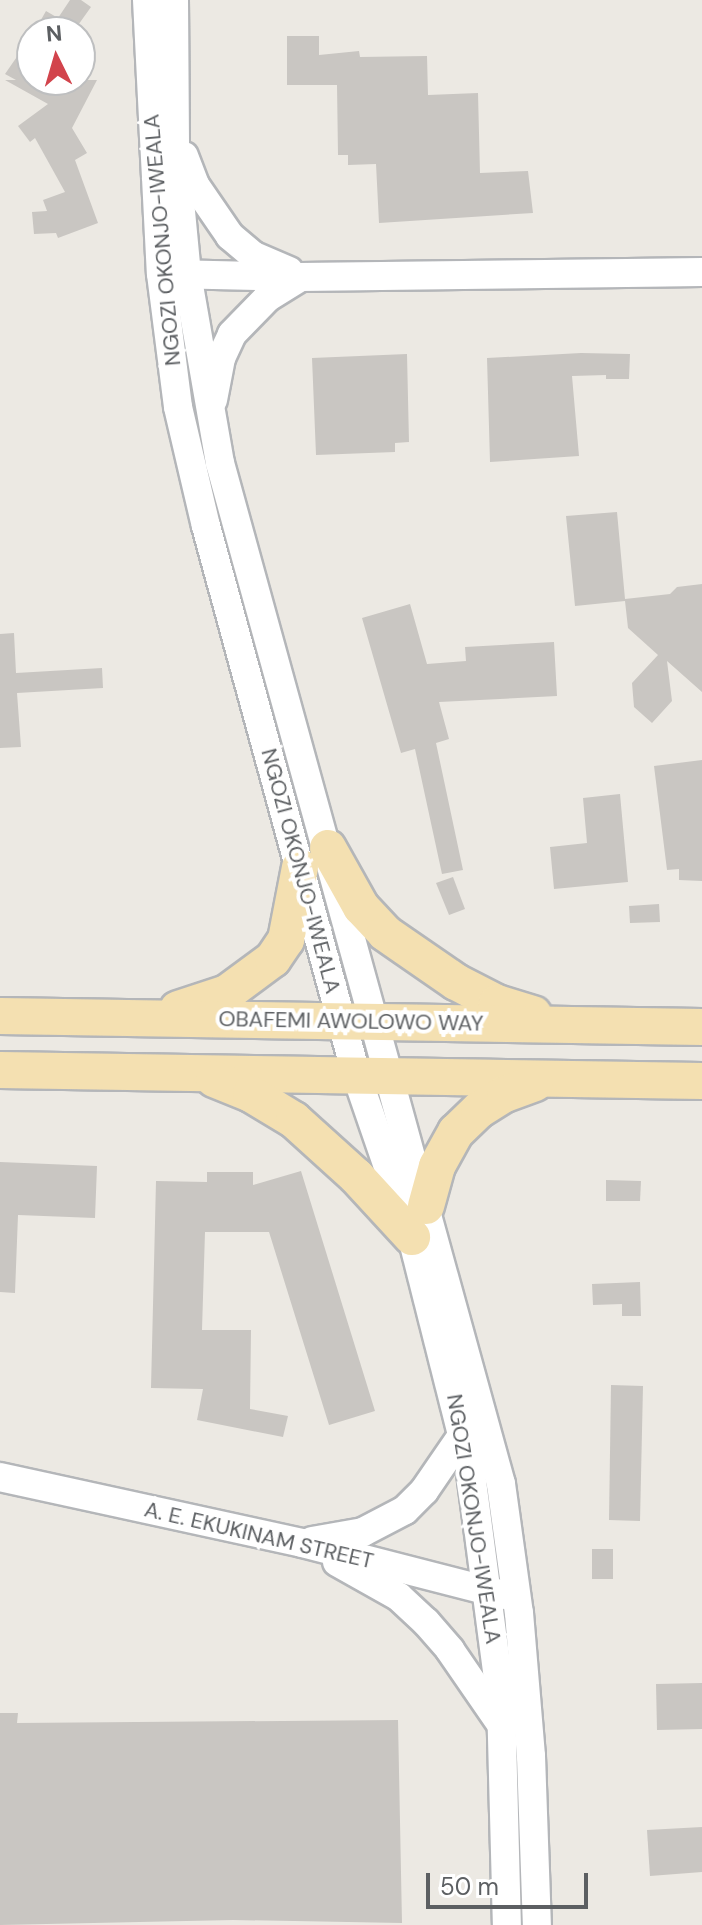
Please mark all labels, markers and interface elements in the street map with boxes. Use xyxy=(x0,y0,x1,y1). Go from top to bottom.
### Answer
north arrow xyxy=(16,16,96,96)
text: N xyxy=(45,18,63,49)
street label: NGOZI OKONJO-IWEALA xyxy=(138,113,186,367)
street label: NGOZI OKONJO-IWEALA xyxy=(256,746,346,996)
street label: OBAFEMI AWOLOWO WAY xyxy=(218,1005,484,1037)
street label: NGOZI OKONJO-IWEALA xyxy=(441,1392,507,1646)
street label: A. E. EKUKINAM STREET xyxy=(142,1496,376,1574)
scale bar xyxy=(430,1857,592,1907)
text: 50 m xyxy=(440,1871,499,1902)

